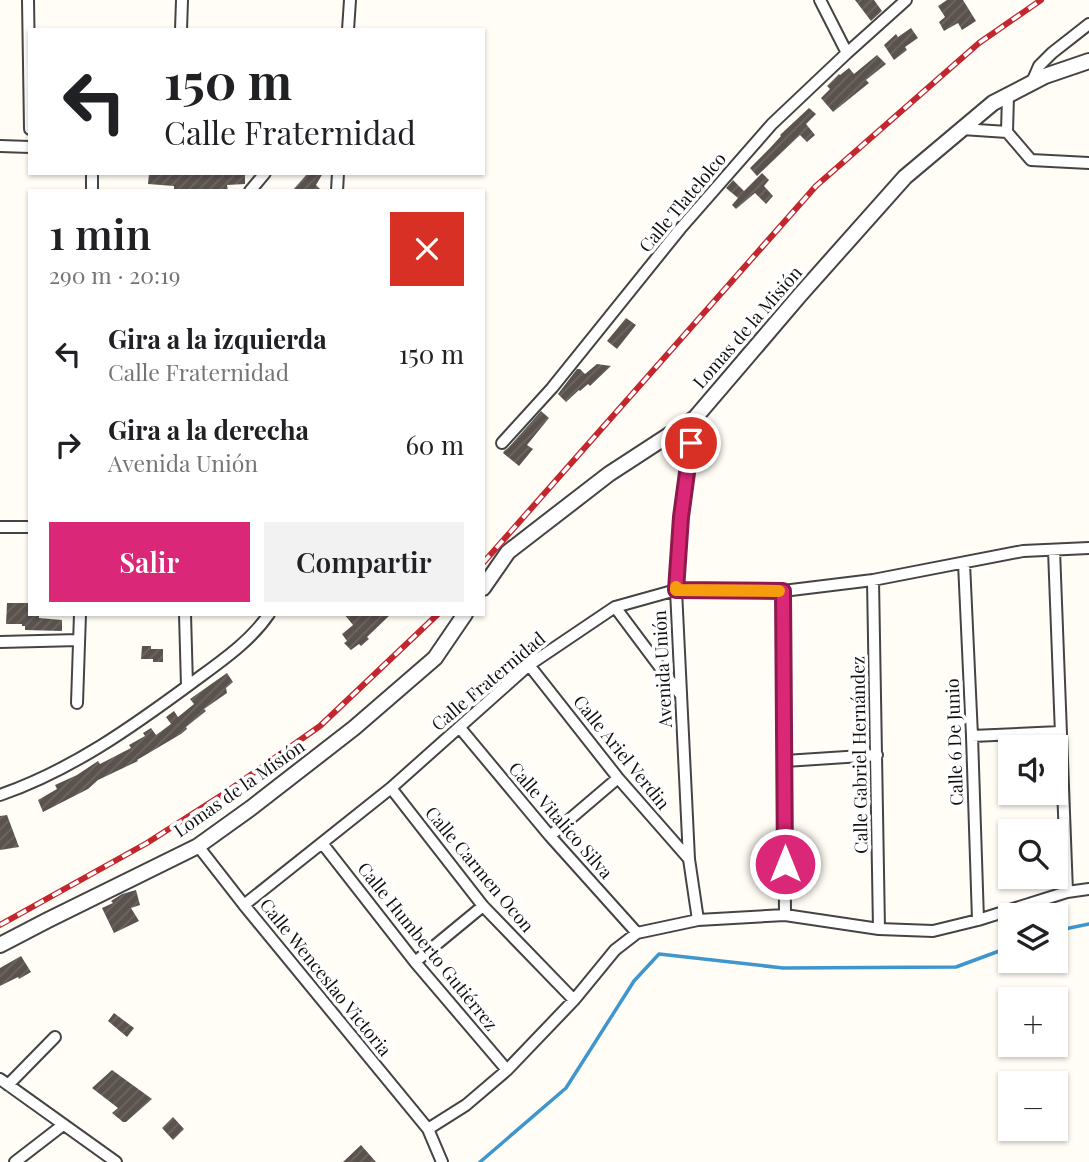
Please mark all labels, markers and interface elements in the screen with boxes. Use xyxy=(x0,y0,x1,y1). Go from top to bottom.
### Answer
text: 150 m xyxy=(164,47,292,112)
icon: left xyxy=(49,56,140,147)
text: Calle Fraternidad xyxy=(164,110,416,153)
street label: Calle Tlatelolco xyxy=(633,147,731,257)
text: 1 min xyxy=(49,205,151,261)
button: close xyxy=(390,212,464,286)
text: 290 m · 20:19 xyxy=(49,259,180,290)
street label: Lomas de la Misión xyxy=(687,261,807,393)
text: Gira a la izquierda xyxy=(108,321,327,356)
icon: left xyxy=(49,335,87,373)
text: 150 m xyxy=(399,336,464,371)
text: Calle Fraternidad xyxy=(108,356,289,387)
text: Gira a la derecha xyxy=(108,412,309,447)
pin xyxy=(661,413,721,473)
icon: arrive xyxy=(672,424,710,462)
icon: right xyxy=(49,426,87,464)
text: 60 m xyxy=(405,427,464,462)
text: Avenida Unión xyxy=(108,447,258,478)
button: Salir xyxy=(49,522,250,602)
button: Compartir xyxy=(264,522,464,602)
street label: Avenida Unión xyxy=(647,609,677,729)
street label: Calle Fraternidad xyxy=(426,626,550,736)
street label: Calle Gabriel Hernández xyxy=(845,656,873,854)
street label: Calle 6 De Junio xyxy=(940,678,968,806)
street label: Calle Ariel Verdin xyxy=(568,690,676,814)
street label: Lomas de la Misión xyxy=(169,734,309,842)
map controls xyxy=(998,735,1068,1141)
button: sound xyxy=(998,735,1068,805)
street label: Calle Vitalico Silva xyxy=(504,757,618,883)
street label: Calle Carmen Ocon xyxy=(420,801,540,937)
button: search xyxy=(998,819,1068,889)
position arrow xyxy=(748,827,822,901)
street label: Calle Humberto Gutiérrez xyxy=(353,857,503,1035)
street label: Calle Wenceslao Victoria xyxy=(255,893,397,1061)
button: layers xyxy=(998,903,1068,973)
button: + xyxy=(998,987,1068,1057)
button: − xyxy=(998,1071,1068,1141)

